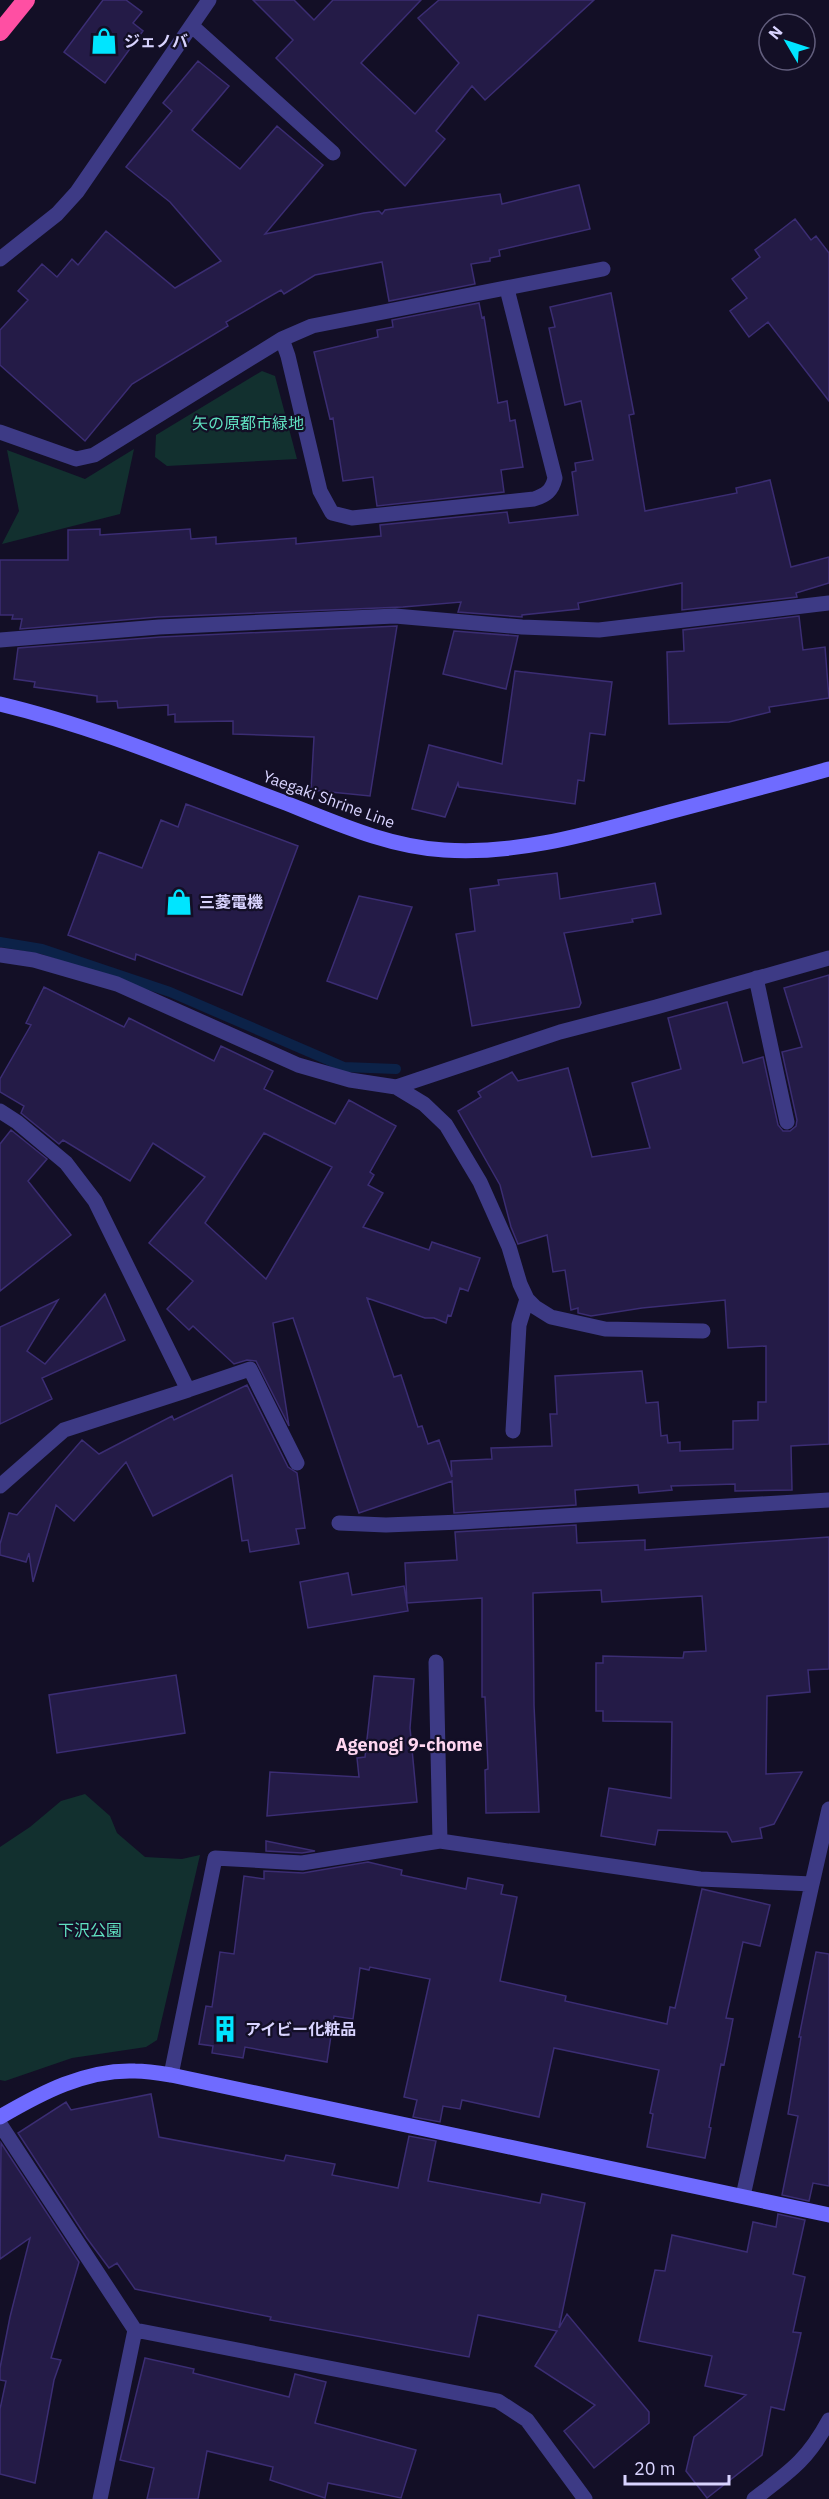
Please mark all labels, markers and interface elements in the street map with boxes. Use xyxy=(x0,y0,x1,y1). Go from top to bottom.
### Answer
north arrow xyxy=(757,12,817,72)
text: N xyxy=(764,22,787,43)
shop icon: ジェノバ xyxy=(89,26,119,56)
place label: ジェノバ xyxy=(124,31,188,51)
park label: 矢の原都市緑地 xyxy=(192,413,304,433)
street label: Yaegaki Shrine Line xyxy=(260,766,398,832)
shop icon: 三菱電機 xyxy=(164,887,194,917)
place label: 三菱電機 xyxy=(199,892,263,912)
district label: Agenogi 9-chome xyxy=(335,1733,483,1756)
park label: 下沢公園 xyxy=(58,1920,122,1940)
building icon: アイビー化粧品 xyxy=(210,2014,240,2044)
place label: アイビー化粧品 xyxy=(245,2019,356,2039)
scale bar xyxy=(625,2448,728,2486)
text: 20 m xyxy=(634,2457,676,2480)

